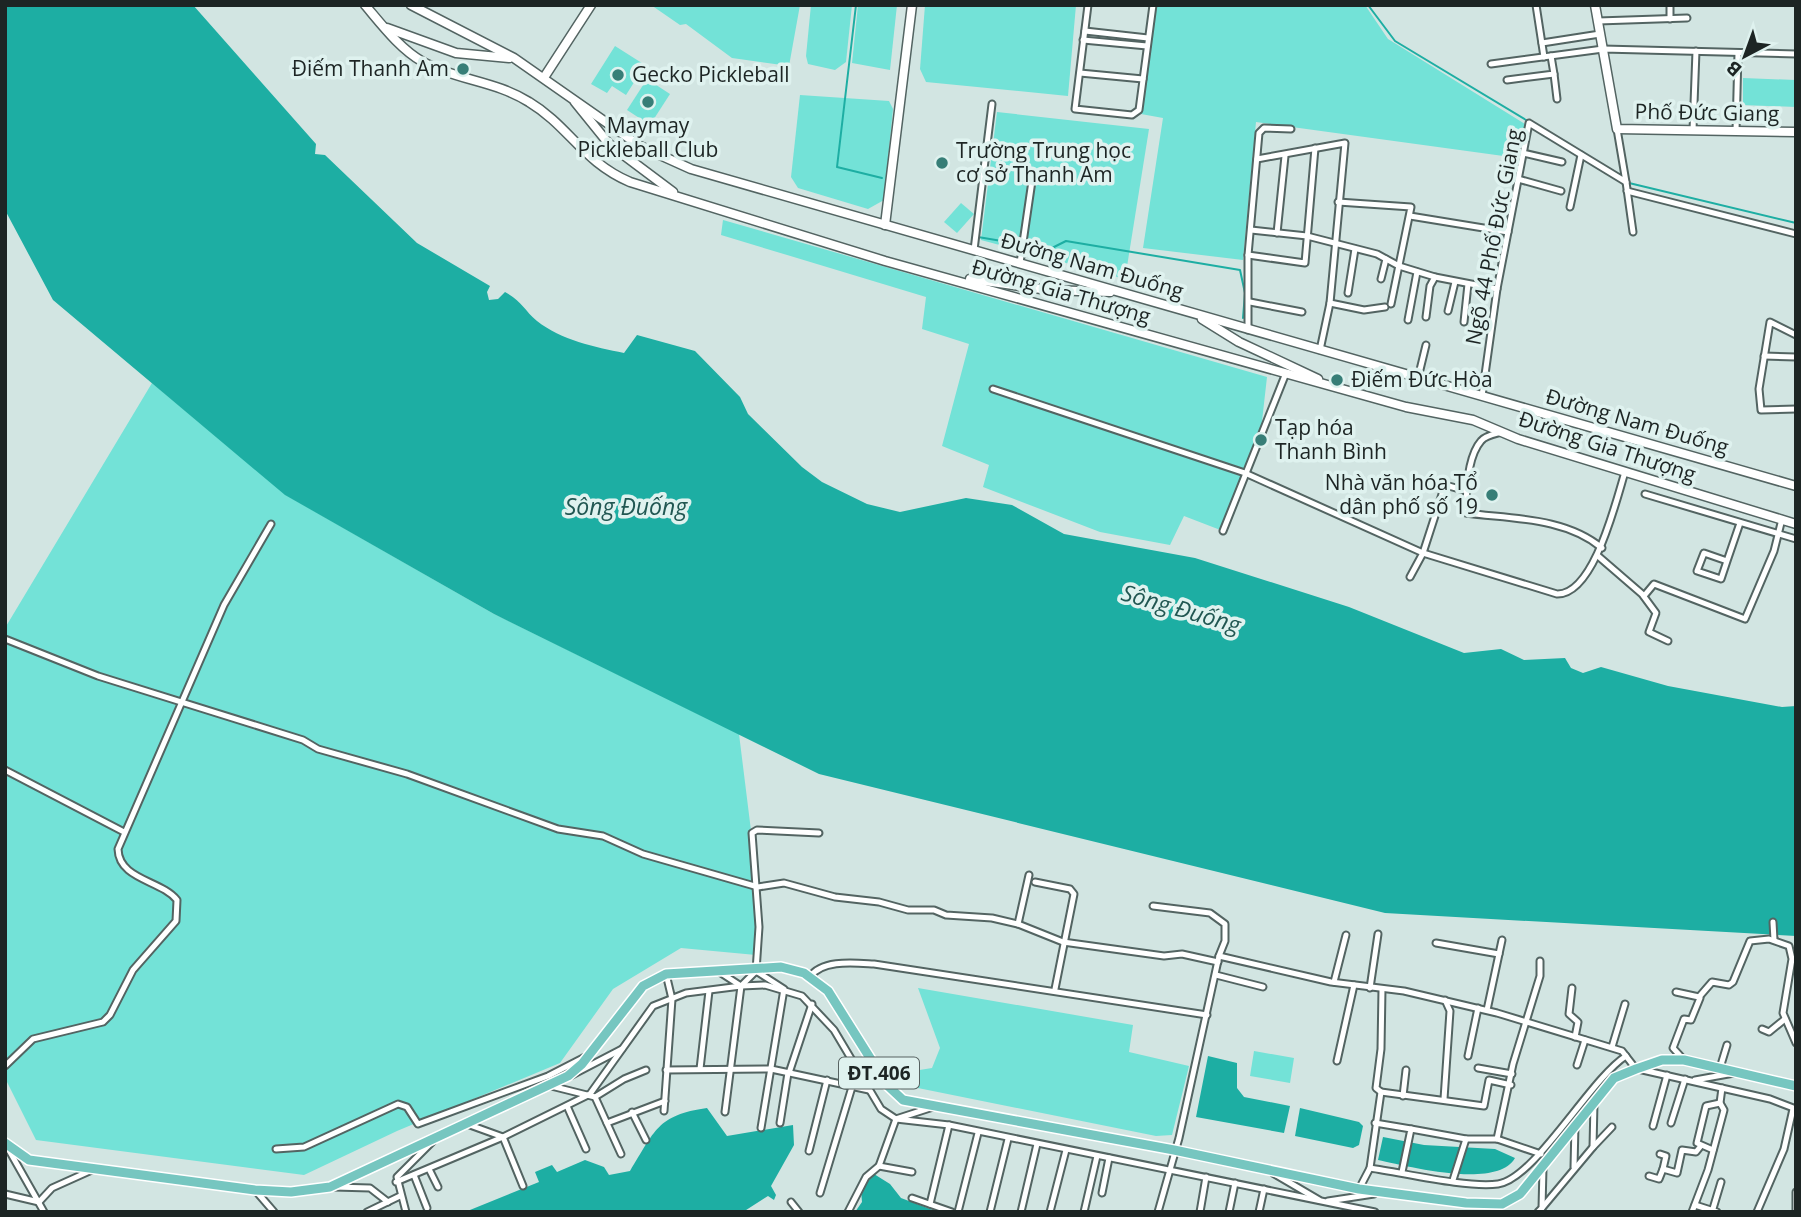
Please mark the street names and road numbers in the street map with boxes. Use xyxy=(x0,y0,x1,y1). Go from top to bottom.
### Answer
street label: Phố Đức Giang xyxy=(1634,97,1780,127)
street label: Ngõ 44 Phố Đức Giang xyxy=(1458,126,1528,347)
street label: Đường Nam Đuống xyxy=(998,226,1187,305)
street label: Đường Gia Thượng xyxy=(969,252,1154,330)
street label: Đường Nam Đuống xyxy=(1543,382,1732,461)
street label: Đường Gia Thượng xyxy=(1515,404,1700,488)
road number: ĐT.406 xyxy=(839,1058,919,1088)

